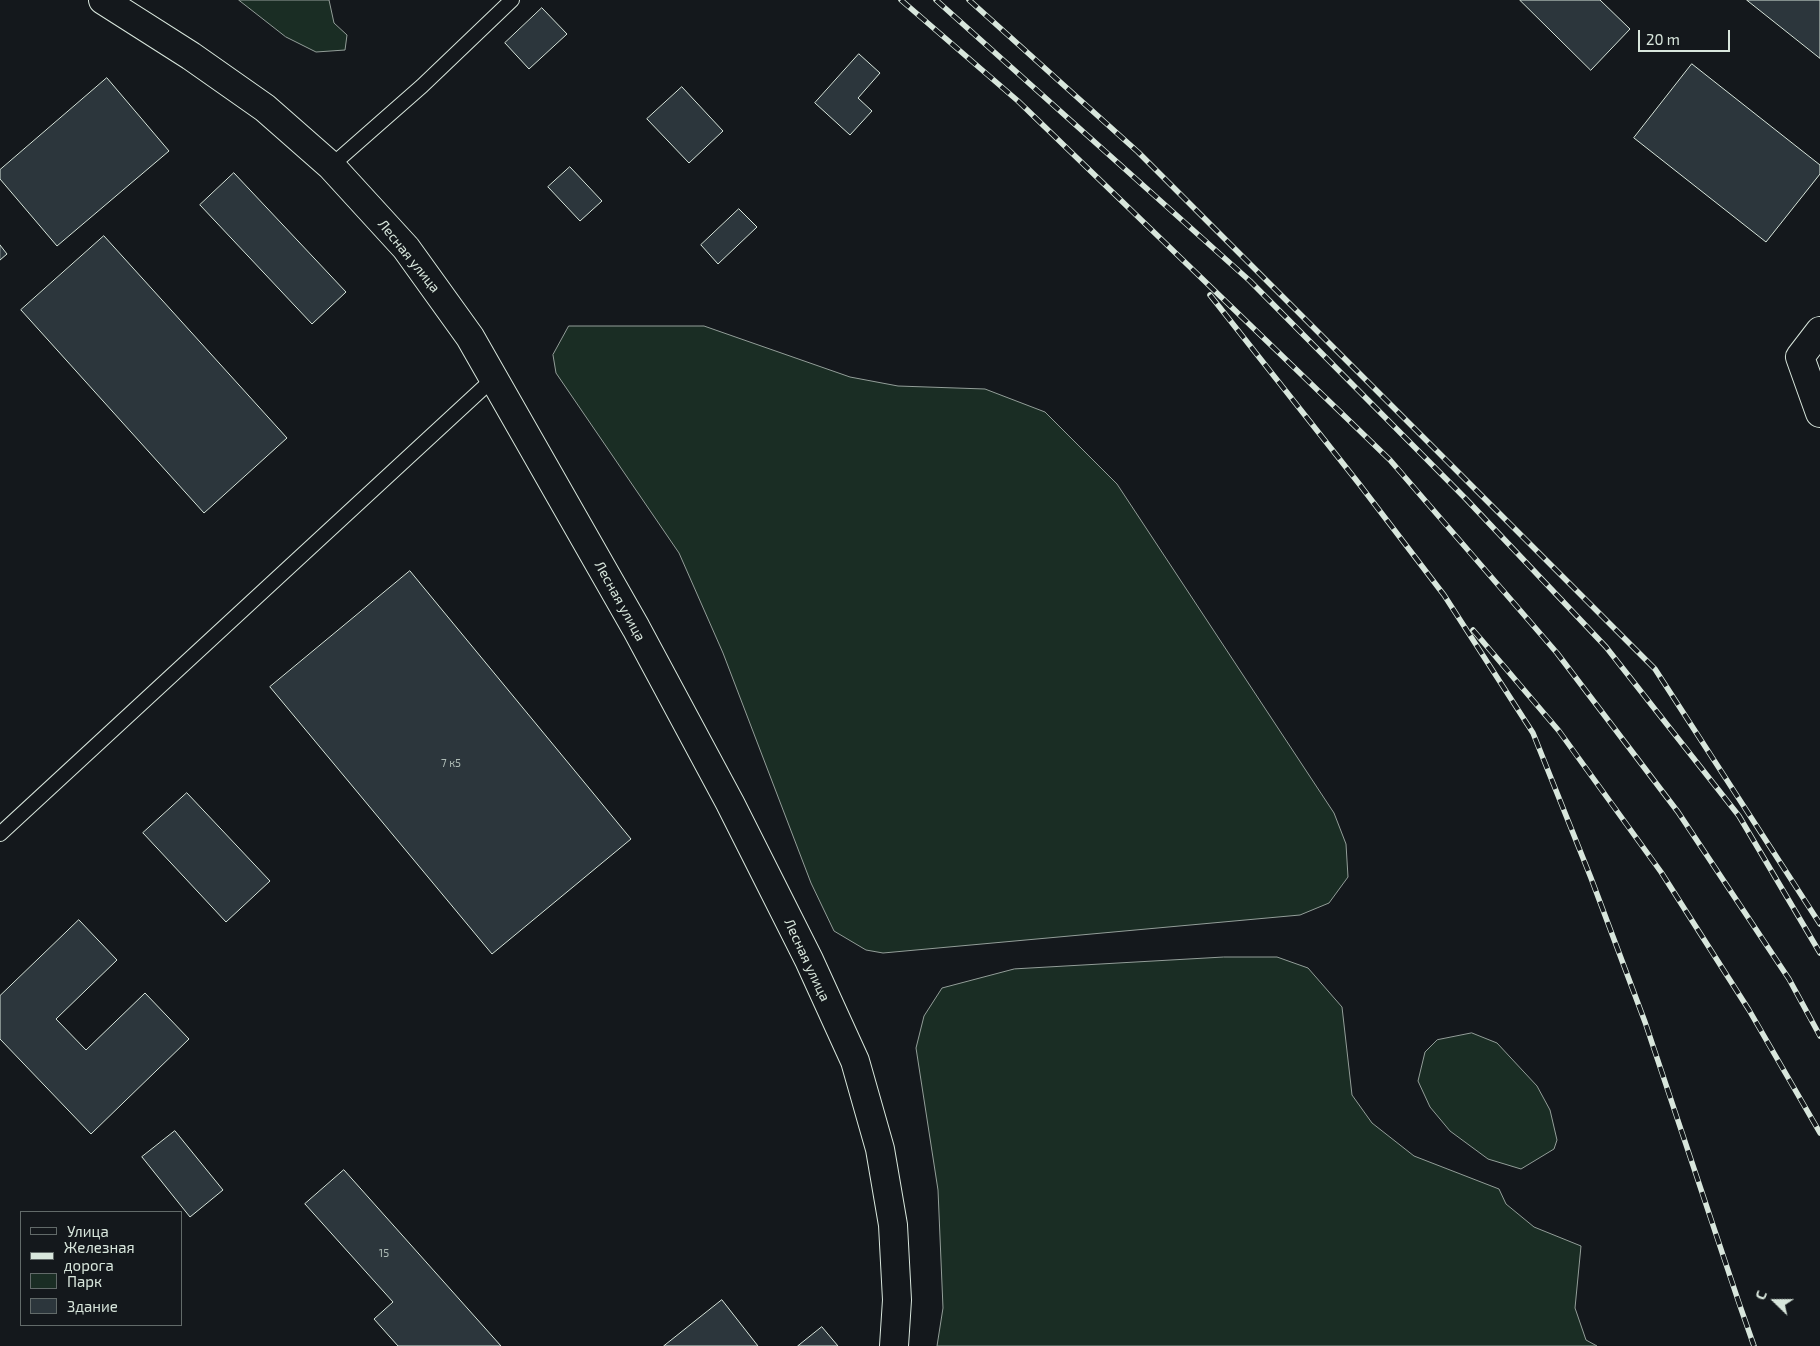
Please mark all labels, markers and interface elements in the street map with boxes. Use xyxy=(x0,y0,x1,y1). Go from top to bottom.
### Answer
scale bar xyxy=(1640,20,1732,52)
text: 20 m xyxy=(1646,30,1680,48)
street label: Лесная улица xyxy=(374,216,444,296)
street label: Лесная улица xyxy=(591,558,649,644)
house number: 7 к5 xyxy=(441,756,461,770)
street label: Лесная улица xyxy=(781,916,833,1004)
legend xyxy=(20,1211,182,1326)
text: Улица xyxy=(67,1222,109,1240)
text: Железная дорога xyxy=(64,1238,135,1274)
house number: 15 xyxy=(379,1246,389,1260)
text: Парк xyxy=(67,1272,102,1290)
north arrow xyxy=(1750,1276,1800,1326)
text: С xyxy=(1751,1288,1770,1302)
text: Здание xyxy=(67,1297,118,1315)

